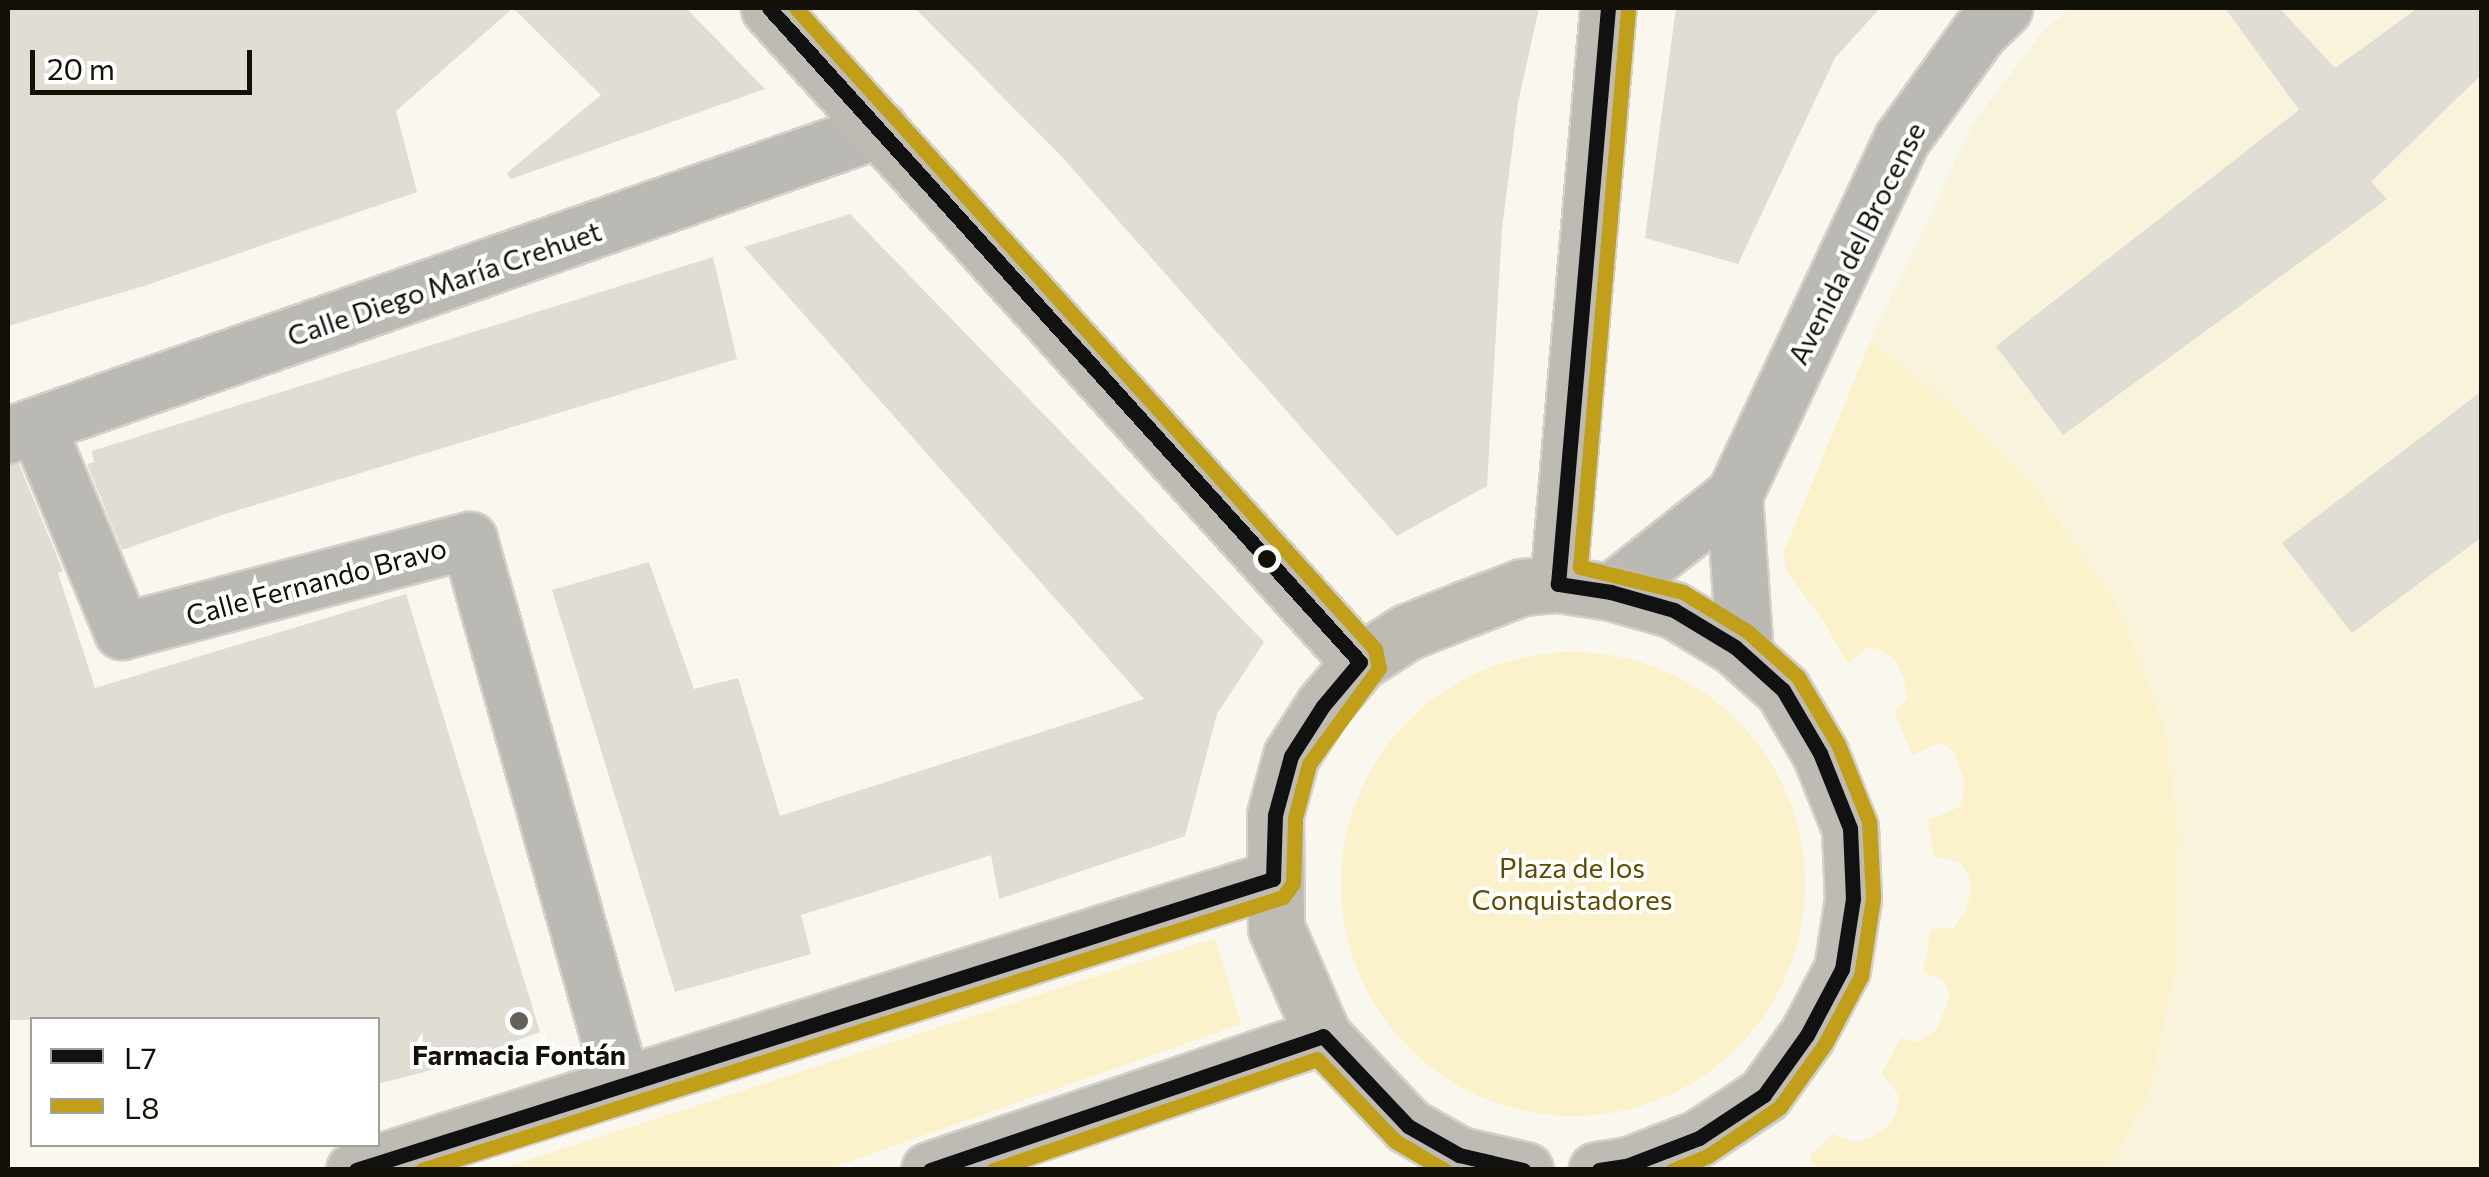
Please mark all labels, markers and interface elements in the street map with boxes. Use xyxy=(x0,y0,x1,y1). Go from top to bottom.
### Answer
scale bar xyxy=(35,30,258,92)
text: 20 m xyxy=(47,49,115,86)
street label: Avenida del Brocense xyxy=(1780,116,1932,370)
street label: Calle Diego María Crehuet xyxy=(283,213,605,353)
street label: Calle Fernando Bravo xyxy=(182,530,450,632)
unlabelled marker xyxy=(1257,549,1277,569)
park label: Plaza de los Conquistadores xyxy=(1471,850,1673,916)
marker: Farmacia Fontán xyxy=(508,1010,530,1032)
legend xyxy=(30,1017,380,1147)
place label: Farmacia Fontán xyxy=(412,1037,626,1071)
text: L7 xyxy=(124,1038,157,1075)
text: L8 xyxy=(124,1088,159,1125)

